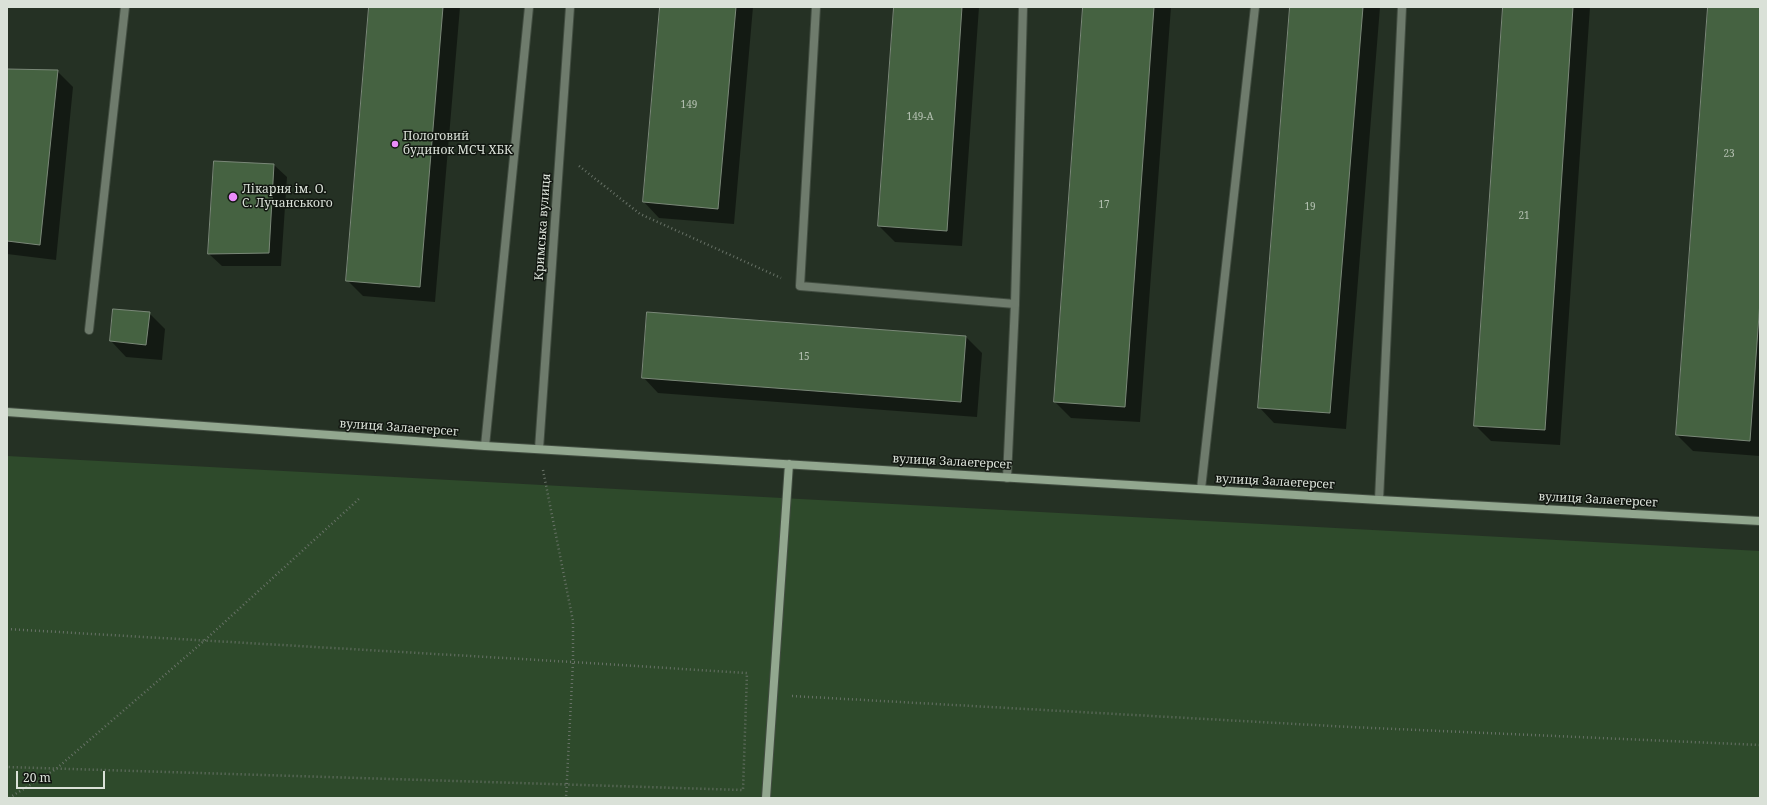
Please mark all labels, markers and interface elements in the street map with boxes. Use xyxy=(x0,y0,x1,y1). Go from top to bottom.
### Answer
house number: 149 xyxy=(681,99,697,111)
house number: 149-А xyxy=(907,111,933,123)
place label: Пологовий будинок МСЧ ХБК xyxy=(403,130,513,158)
marker: Пологовий будинок МСЧ ХБК xyxy=(390,139,400,149)
house number: 23 xyxy=(1723,148,1735,160)
street label: Кримська вулиця xyxy=(532,173,554,281)
place label: Лікарня ім. О. С. Лучанського xyxy=(242,183,333,211)
marker: Лікарня ім. О. С. Лучанського xyxy=(227,191,239,203)
house number: 17 xyxy=(1098,199,1110,211)
house number: 19 xyxy=(1304,201,1316,213)
house number: 21 xyxy=(1518,210,1530,222)
house number: 15 xyxy=(798,351,810,363)
street label: вулиця Залаегерсег xyxy=(339,417,459,439)
street label: вулиця Залаегерсег xyxy=(892,452,1012,472)
street label: вулиця Залаегерсег xyxy=(1215,472,1335,492)
street label: вулиця Залаегерсег xyxy=(1538,490,1658,510)
scale bar xyxy=(18,763,107,789)
text: 20 m xyxy=(23,769,51,786)

